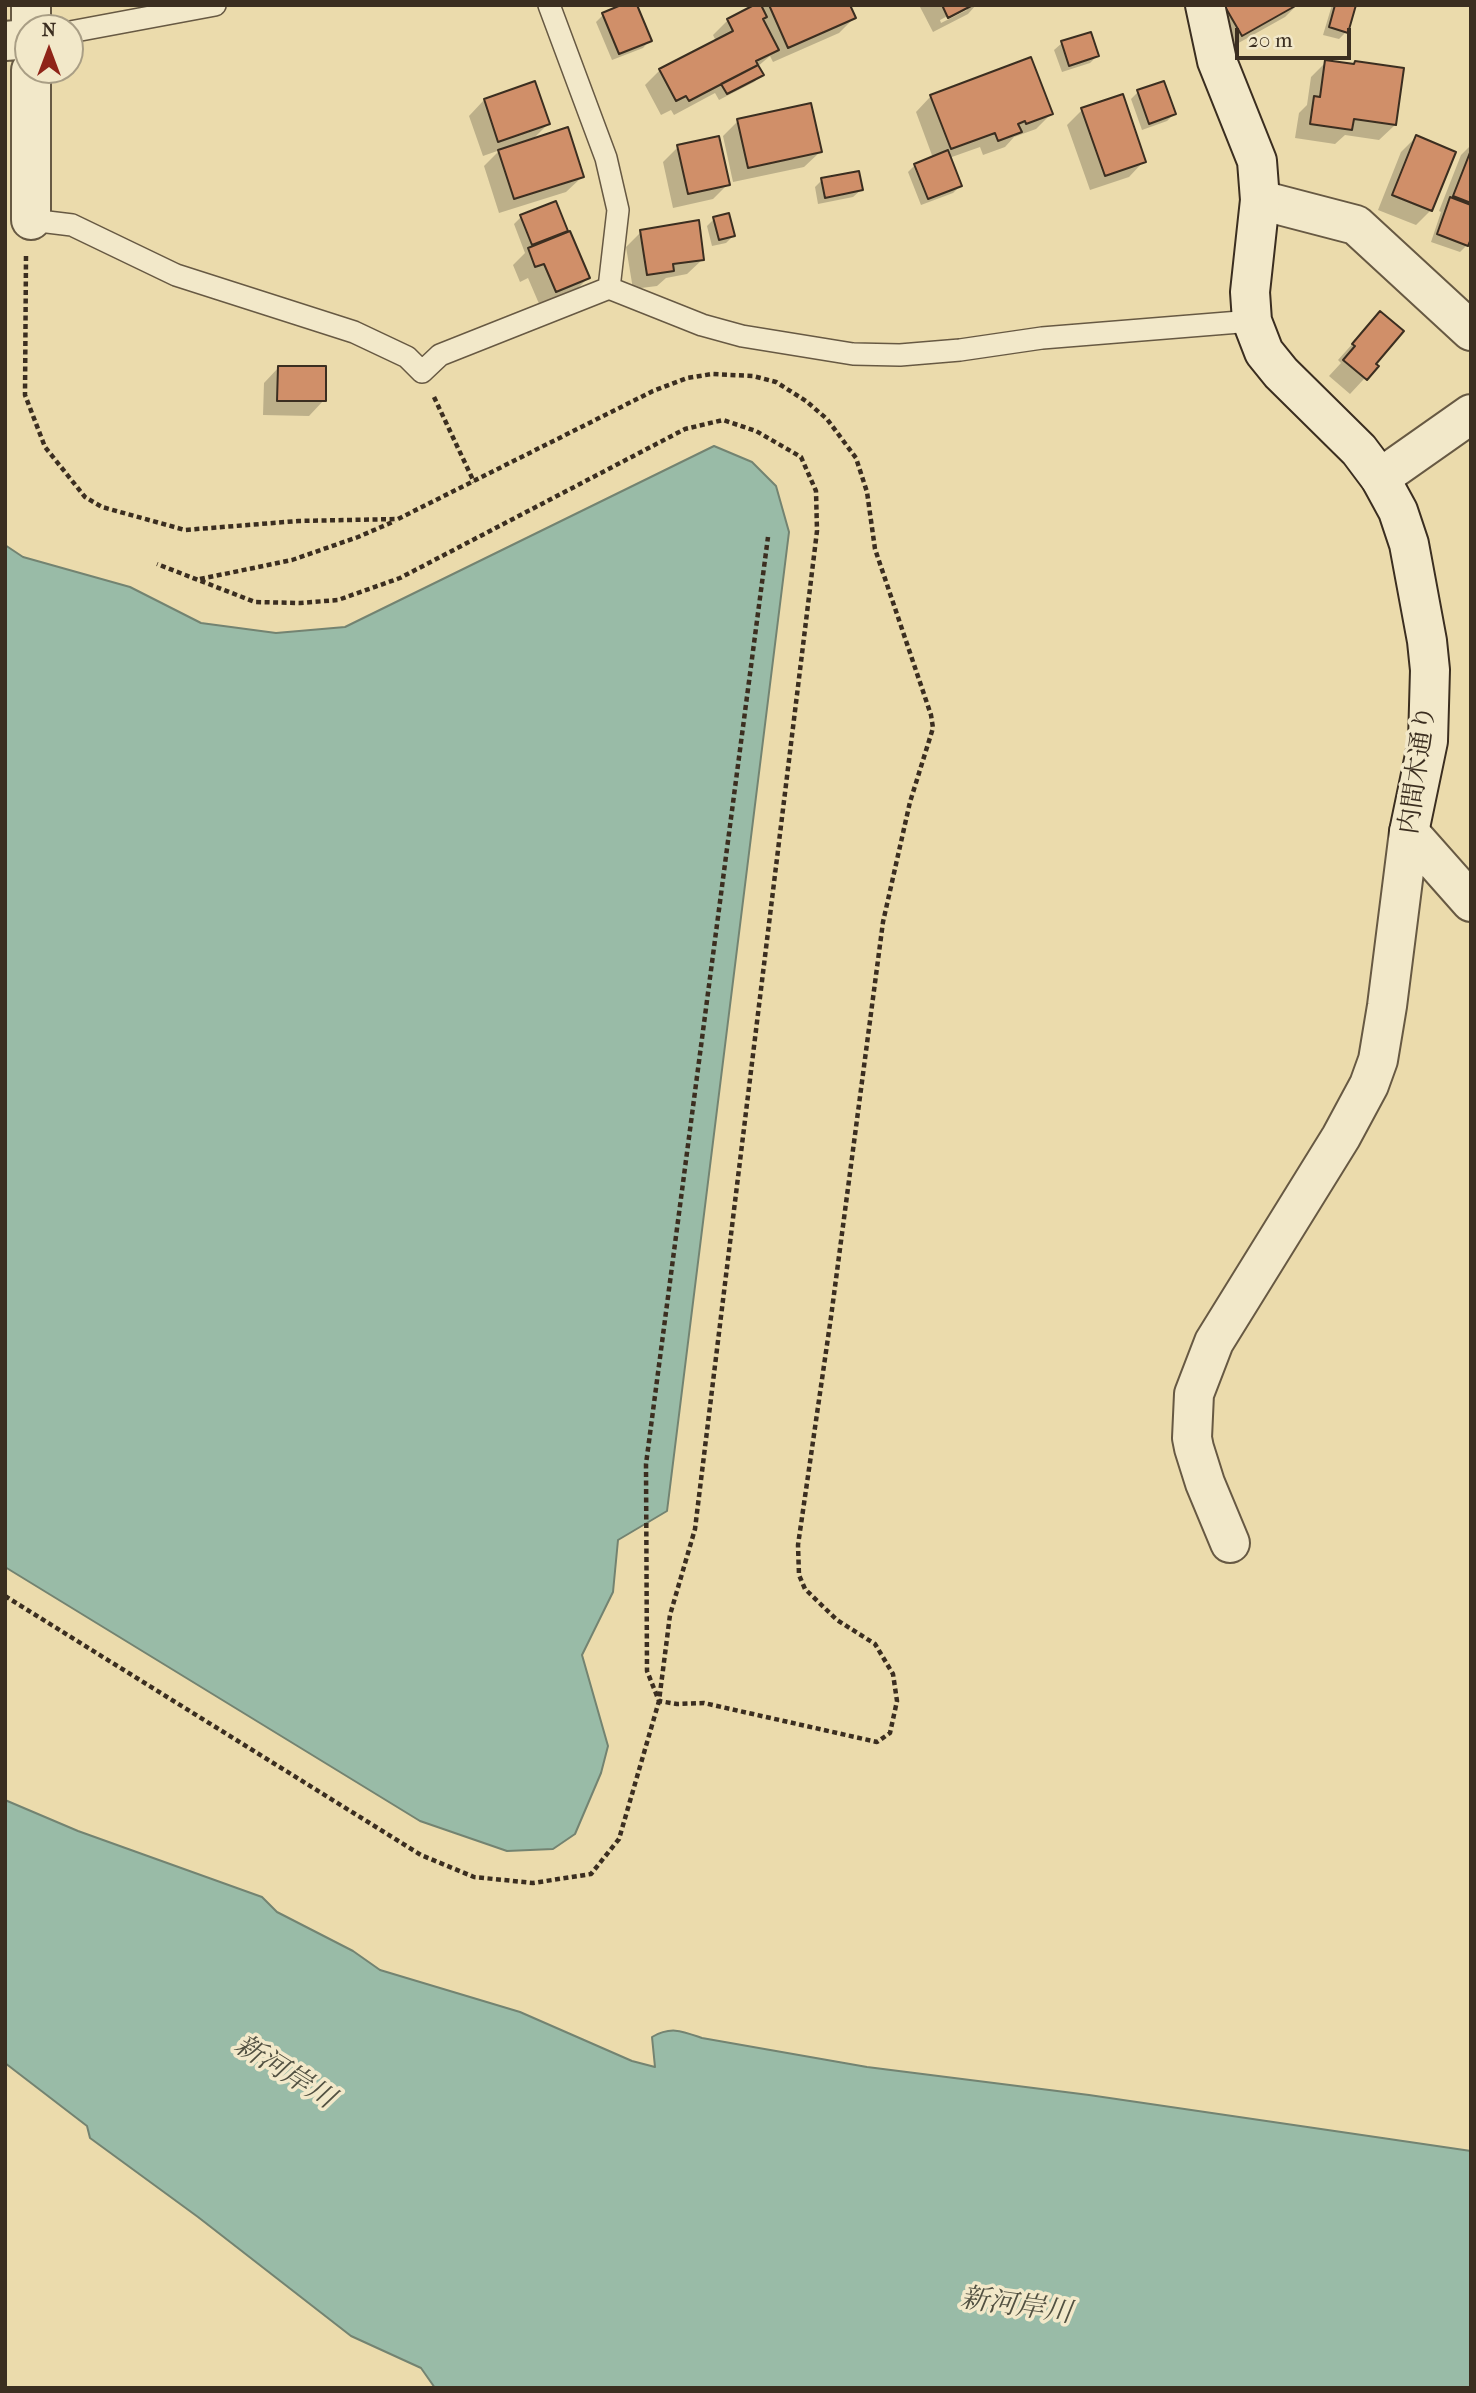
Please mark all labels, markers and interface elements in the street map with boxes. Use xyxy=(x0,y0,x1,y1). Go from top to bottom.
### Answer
north arrow xyxy=(14,14,84,84)
scale bar xyxy=(1238,14,1354,58)
text: N xyxy=(42,19,56,41)
text: 20 m xyxy=(1248,28,1292,52)
street label: 内間木通り xyxy=(1395,703,1443,837)
water label: 新河岸川 xyxy=(228,2029,340,2117)
water label: 新河岸川 xyxy=(958,2283,1074,2331)

